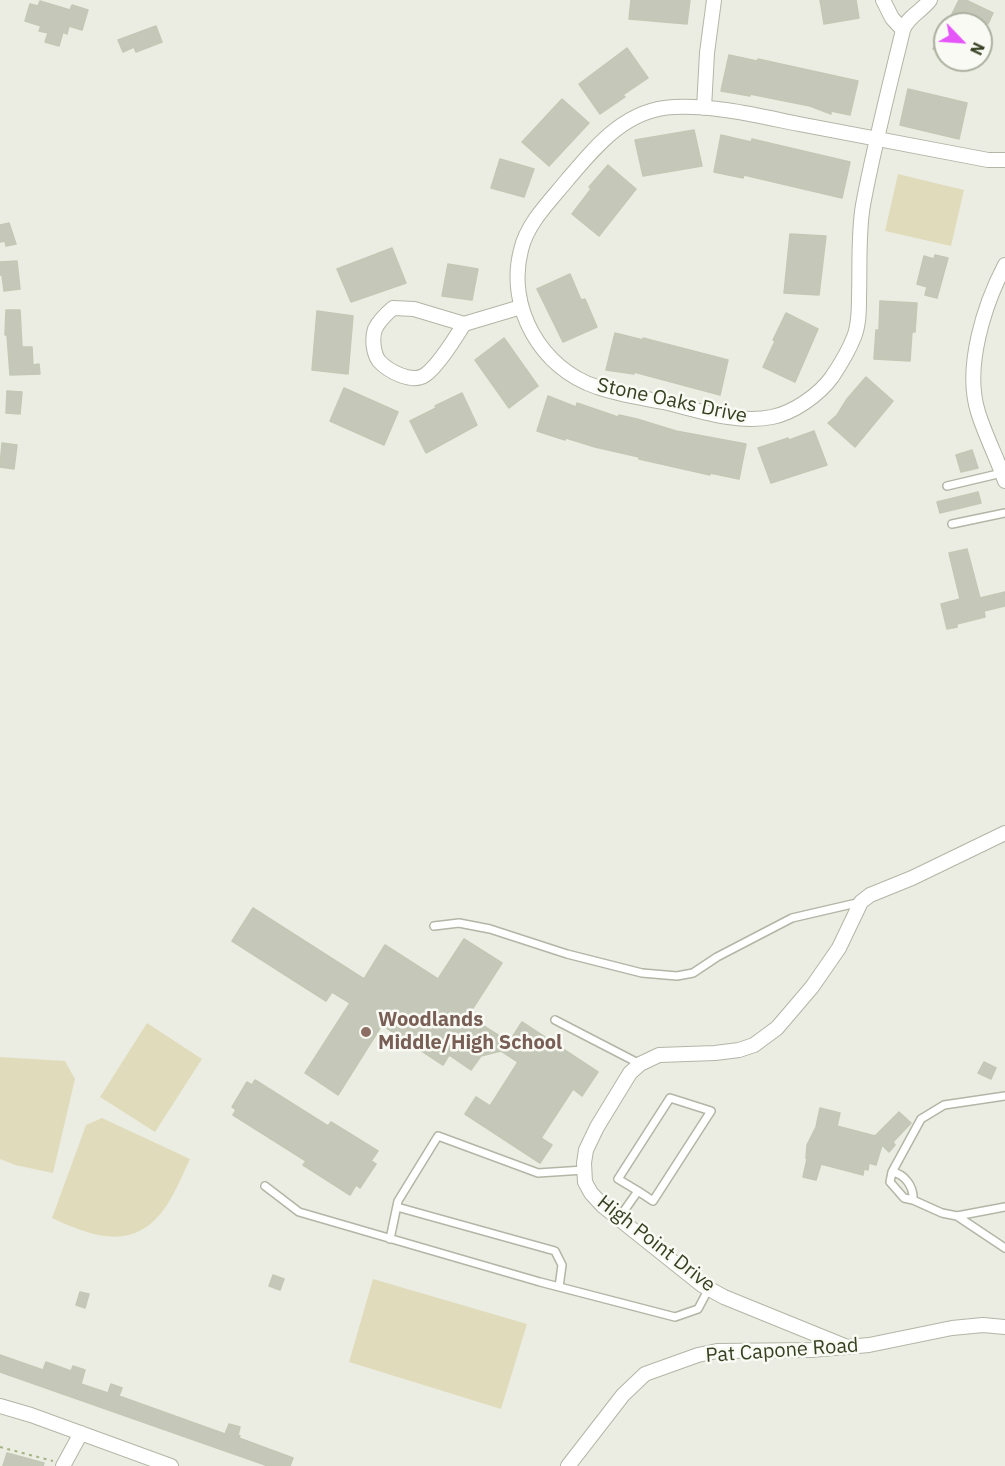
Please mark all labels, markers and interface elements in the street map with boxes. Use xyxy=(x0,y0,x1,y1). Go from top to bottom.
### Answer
north arrow xyxy=(933,12,993,72)
text: N xyxy=(966,39,989,58)
street label: Stone Oaks Drive xyxy=(595,373,749,429)
place label: Woodlands Middle/High School xyxy=(378,1008,562,1055)
marker: Woodlands Middle/High School xyxy=(359,1025,373,1039)
street label: High Point Drive xyxy=(592,1190,720,1298)
street label: Pat Capone Road xyxy=(705,1334,859,1368)

